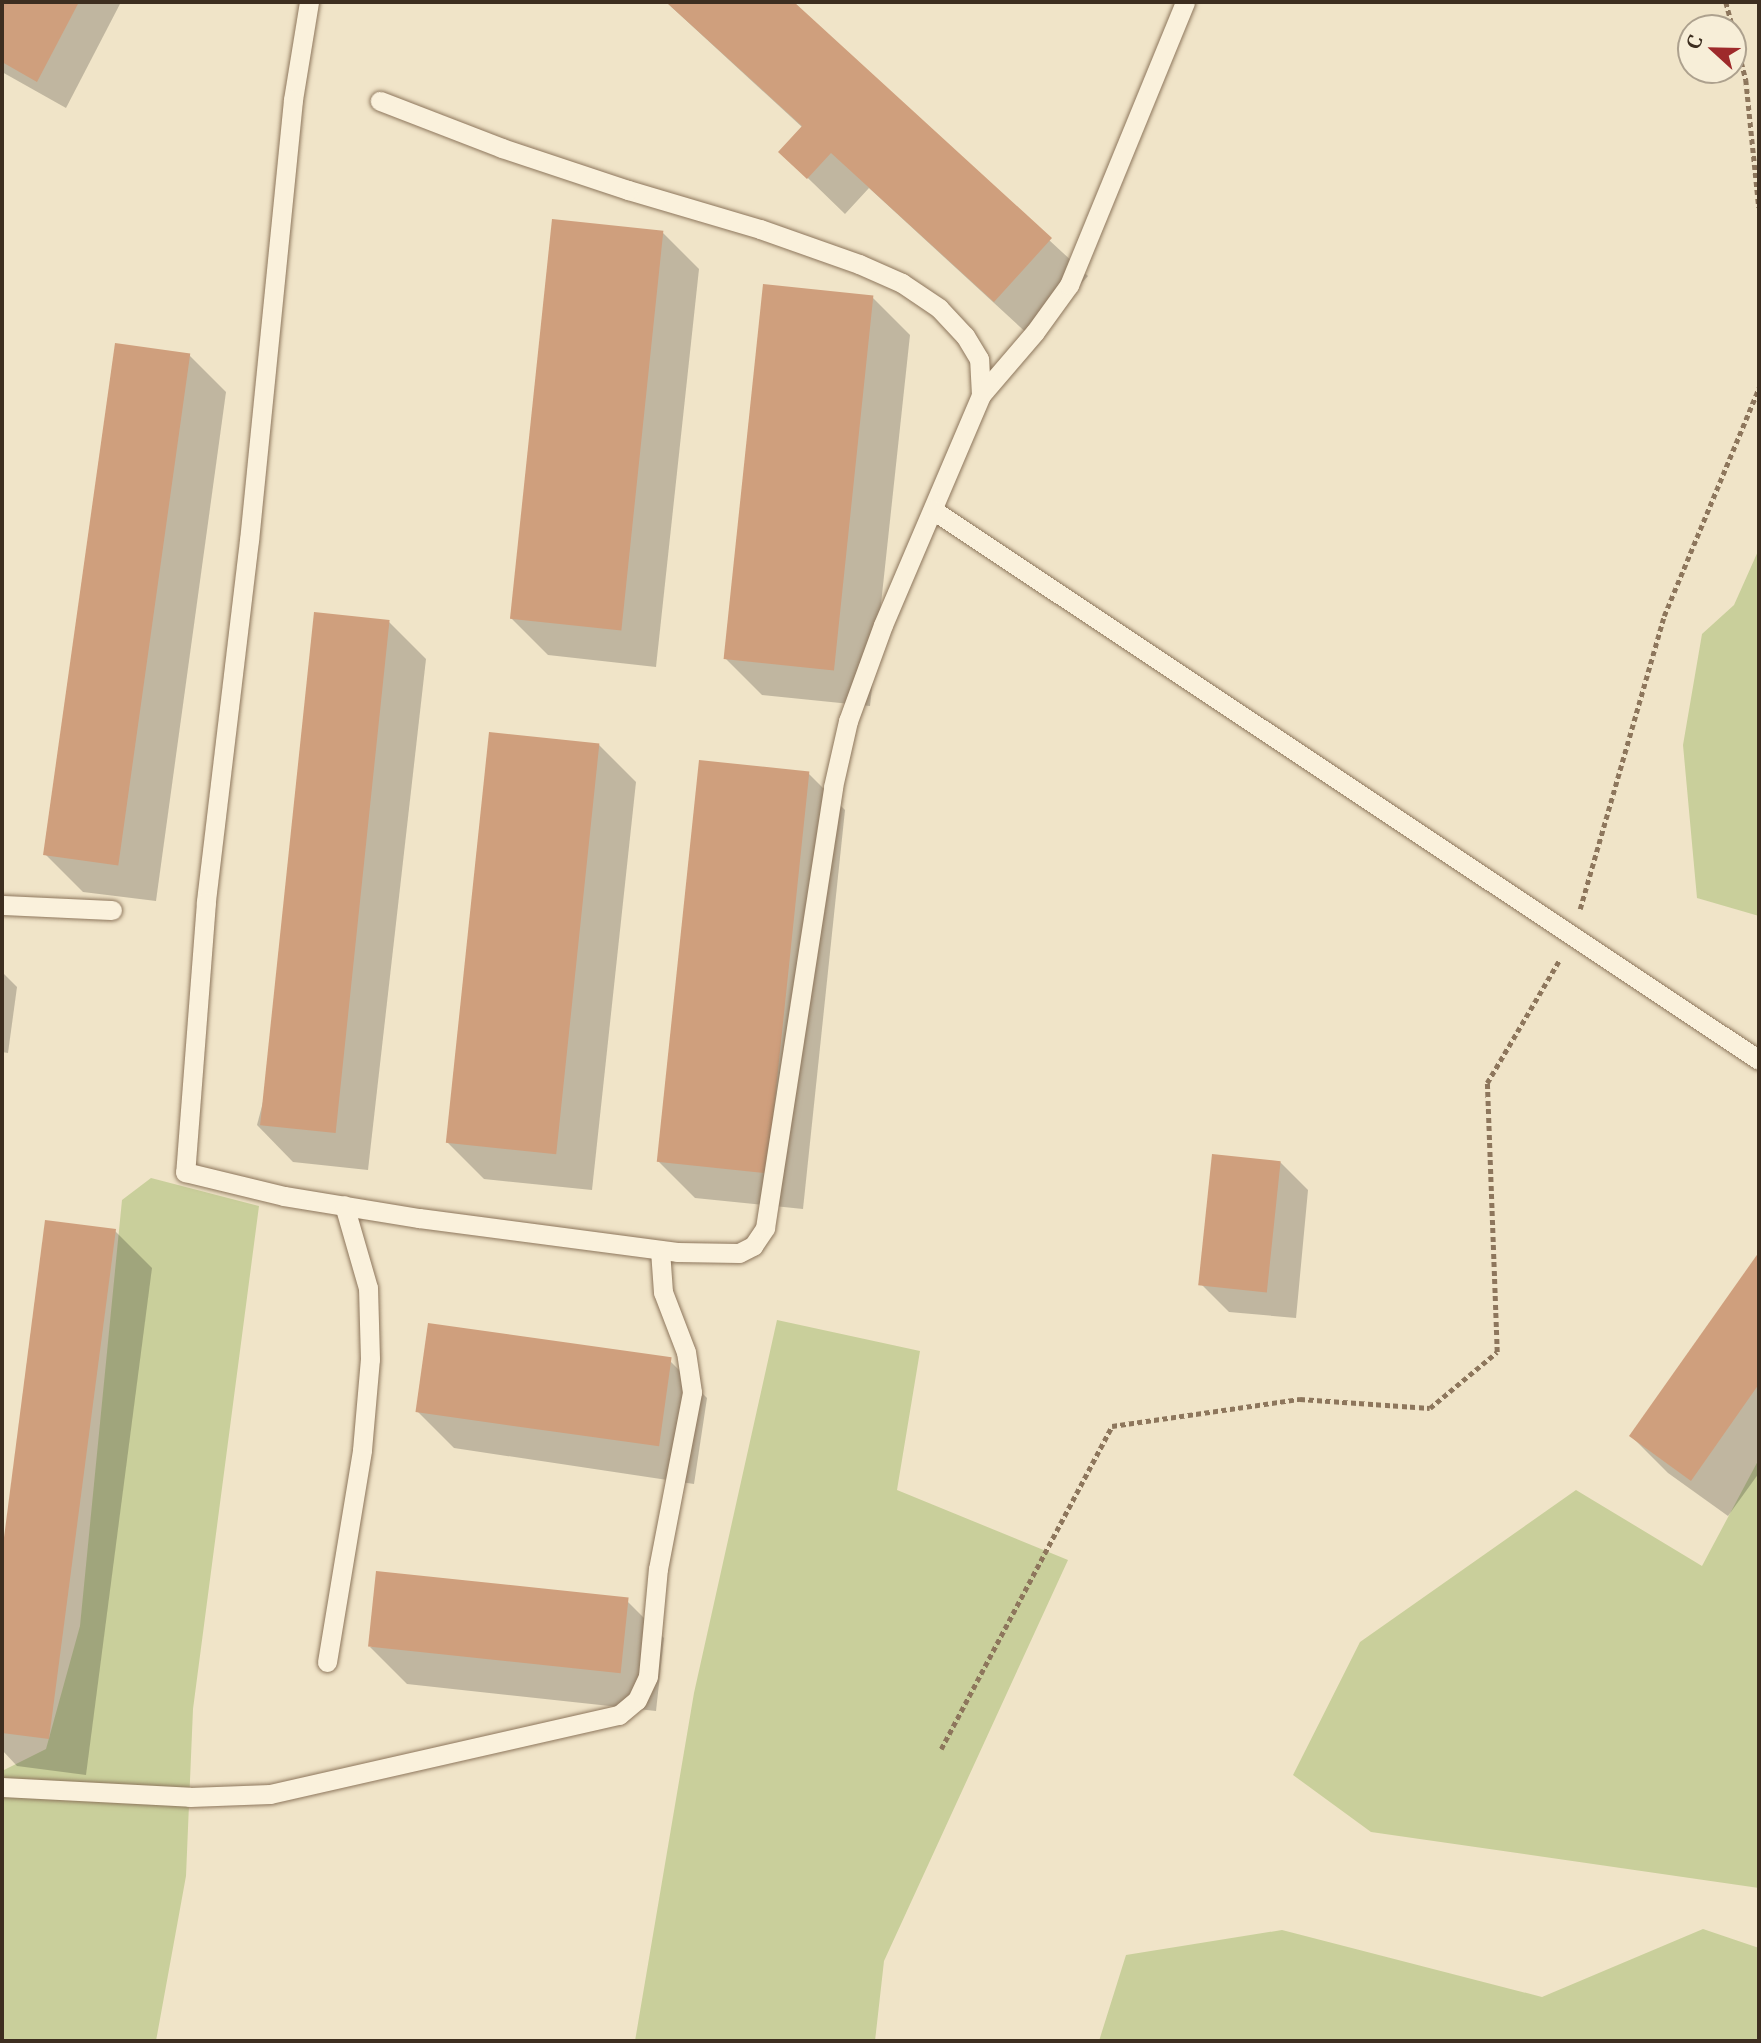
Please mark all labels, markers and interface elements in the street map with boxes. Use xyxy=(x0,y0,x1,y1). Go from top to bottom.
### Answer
north arrow xyxy=(1677,14,1747,84)
text: С xyxy=(1681,32,1708,52)

